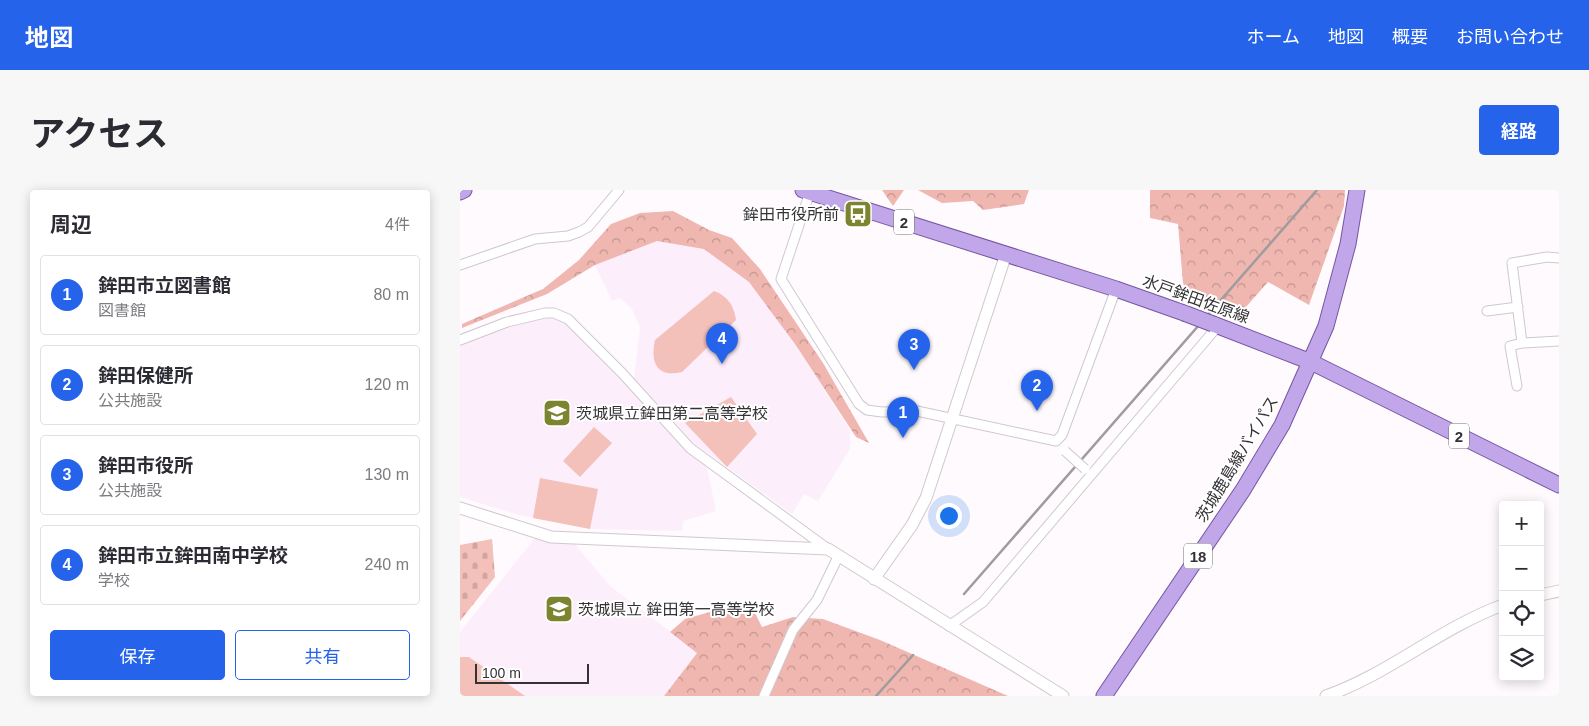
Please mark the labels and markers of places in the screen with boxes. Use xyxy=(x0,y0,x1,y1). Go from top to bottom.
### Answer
bus stop icon: 鉾田市役所前 xyxy=(843,199,873,229)
place label: 鉾田市役所前 xyxy=(743,206,839,223)
pin: 4 xyxy=(706,323,738,364)
pin: 3 xyxy=(898,329,930,370)
pin: 2 xyxy=(1021,370,1053,411)
pin: 1 xyxy=(887,397,919,438)
school or university icon: 茨城県立鉾田第二高等学校 xyxy=(542,398,572,428)
place label: 茨城県立鉾田第二高等学校 xyxy=(576,405,768,422)
school or university icon: 茨城県立 鉾田第一高等学校 xyxy=(544,594,574,624)
place label: 茨城県立 鉾田第一高等学校 xyxy=(578,601,774,618)

